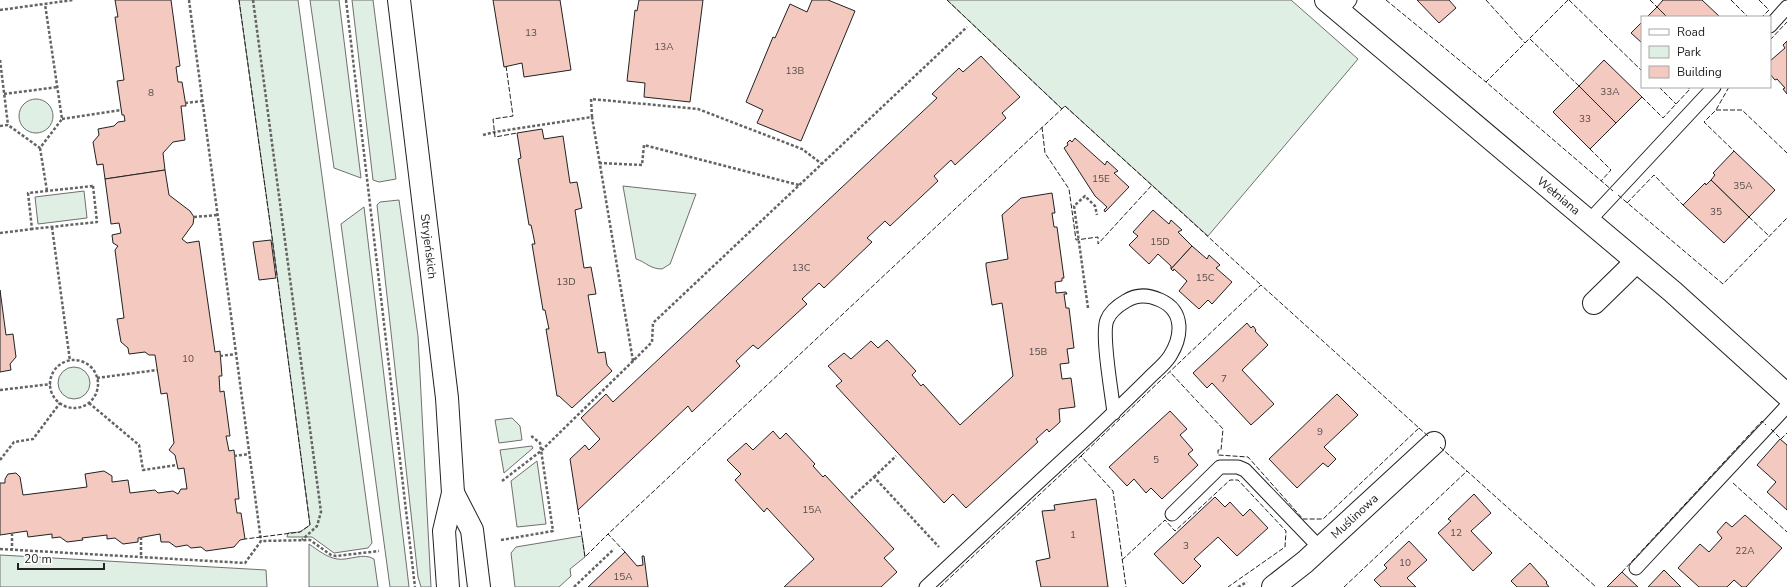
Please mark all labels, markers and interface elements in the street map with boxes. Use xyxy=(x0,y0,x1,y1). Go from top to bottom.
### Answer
legend xyxy=(1641,16,1771,88)
text: Road xyxy=(1677,24,1705,40)
house number: 13 xyxy=(525,26,537,40)
house number: 13A xyxy=(654,40,674,54)
text: Park xyxy=(1677,44,1702,60)
house number: 13B xyxy=(786,64,805,78)
text: Building xyxy=(1677,64,1722,80)
house number: 33A xyxy=(1600,85,1620,99)
house number: 8 xyxy=(148,86,154,100)
house number: 33 xyxy=(1579,112,1591,126)
house number: 15E xyxy=(1092,172,1110,186)
street label: Wełniana xyxy=(1534,173,1584,218)
house number: 35A xyxy=(1733,179,1753,193)
house number: 35 xyxy=(1710,205,1722,219)
street label: Stryjeńskich xyxy=(417,213,441,280)
house number: 15D xyxy=(1150,235,1170,249)
house number: 13C xyxy=(792,261,811,275)
house number: 15C xyxy=(1196,271,1215,285)
house number: 13D xyxy=(556,275,576,289)
house number: 15B xyxy=(1029,345,1048,359)
house number: 10 xyxy=(182,352,194,366)
house number: 7 xyxy=(1221,372,1227,386)
house number: 9 xyxy=(1317,425,1323,439)
house number: 5 xyxy=(1153,453,1159,467)
street label: Muślinowa xyxy=(1327,490,1382,542)
house number: 15A xyxy=(802,503,822,517)
house number: 12 xyxy=(1450,526,1462,540)
house number: 1 xyxy=(1070,528,1076,542)
house number: 3 xyxy=(1183,539,1189,553)
house number: 22A xyxy=(1735,544,1755,558)
scale bar xyxy=(18,545,104,571)
text: 20 m xyxy=(24,551,52,567)
house number: 10 xyxy=(1399,556,1411,570)
house number: 15A xyxy=(613,570,633,584)

